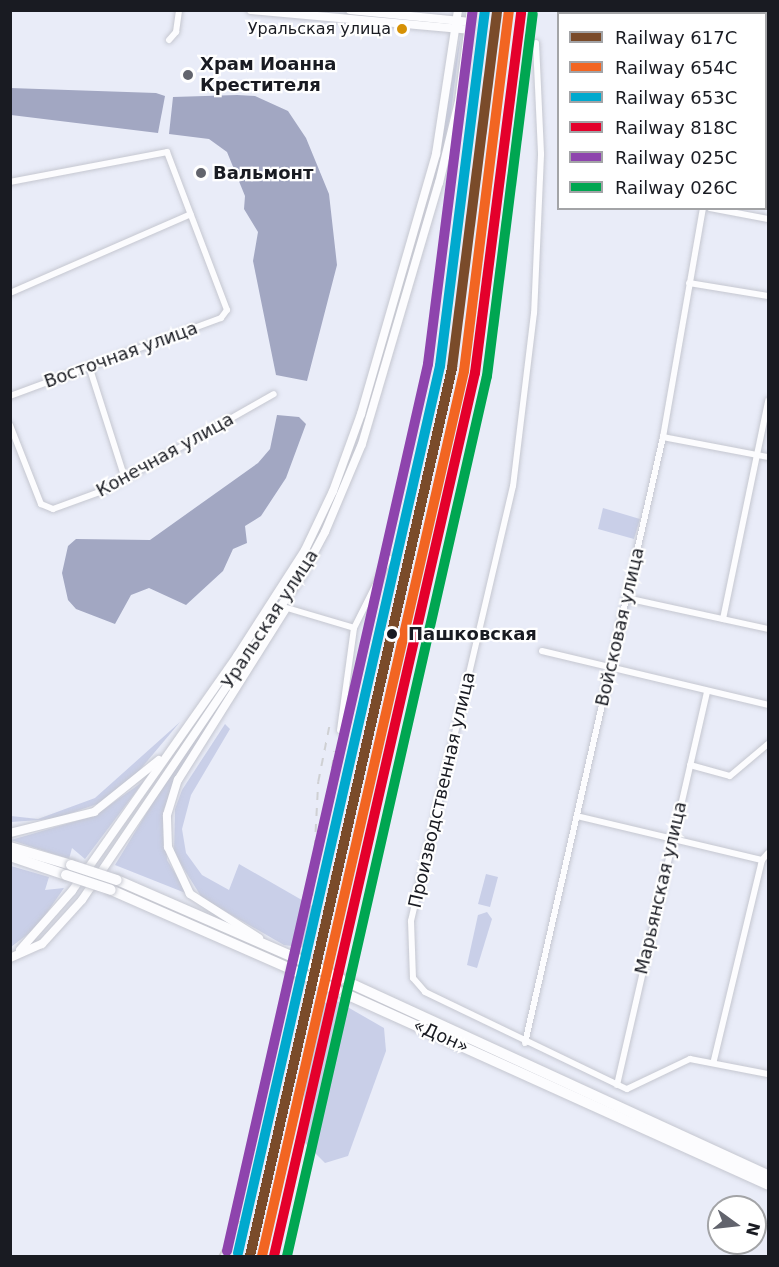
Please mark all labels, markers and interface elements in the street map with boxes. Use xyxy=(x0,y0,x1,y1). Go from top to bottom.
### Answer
legend xyxy=(557,12,767,210)
place label: Уральская улица xyxy=(248,19,391,39)
marker: Уральская улица xyxy=(396,23,408,35)
text: Railway 617C xyxy=(615,27,737,48)
place label: Храм Иоанна Крестителя xyxy=(200,54,336,97)
text: Railway 654С xyxy=(615,57,737,78)
marker: Храм Иоанна Крестителя xyxy=(181,68,195,82)
text: Railway 653С xyxy=(615,87,737,108)
text: Railway 818С xyxy=(615,117,737,138)
text: Railway 025С xyxy=(615,147,737,168)
place label: Вальмонт xyxy=(213,162,313,184)
marker: Вальмонт xyxy=(194,166,208,180)
text: Railway 026С xyxy=(615,177,737,198)
street label: Восточная улица xyxy=(41,317,201,393)
street label: Конечная улица xyxy=(93,408,237,502)
street label: Уральская улица xyxy=(217,546,323,692)
street label: Войсковая улица xyxy=(591,546,649,708)
marker: Пашковская xyxy=(381,623,403,645)
place label: Пашковская xyxy=(408,623,537,645)
street label: Производственная улица xyxy=(404,670,480,910)
street label: Марьянская улица xyxy=(631,799,691,977)
street label: «Дон» xyxy=(410,1014,472,1058)
north arrow xyxy=(707,1195,767,1255)
text: N xyxy=(742,1220,764,1238)

